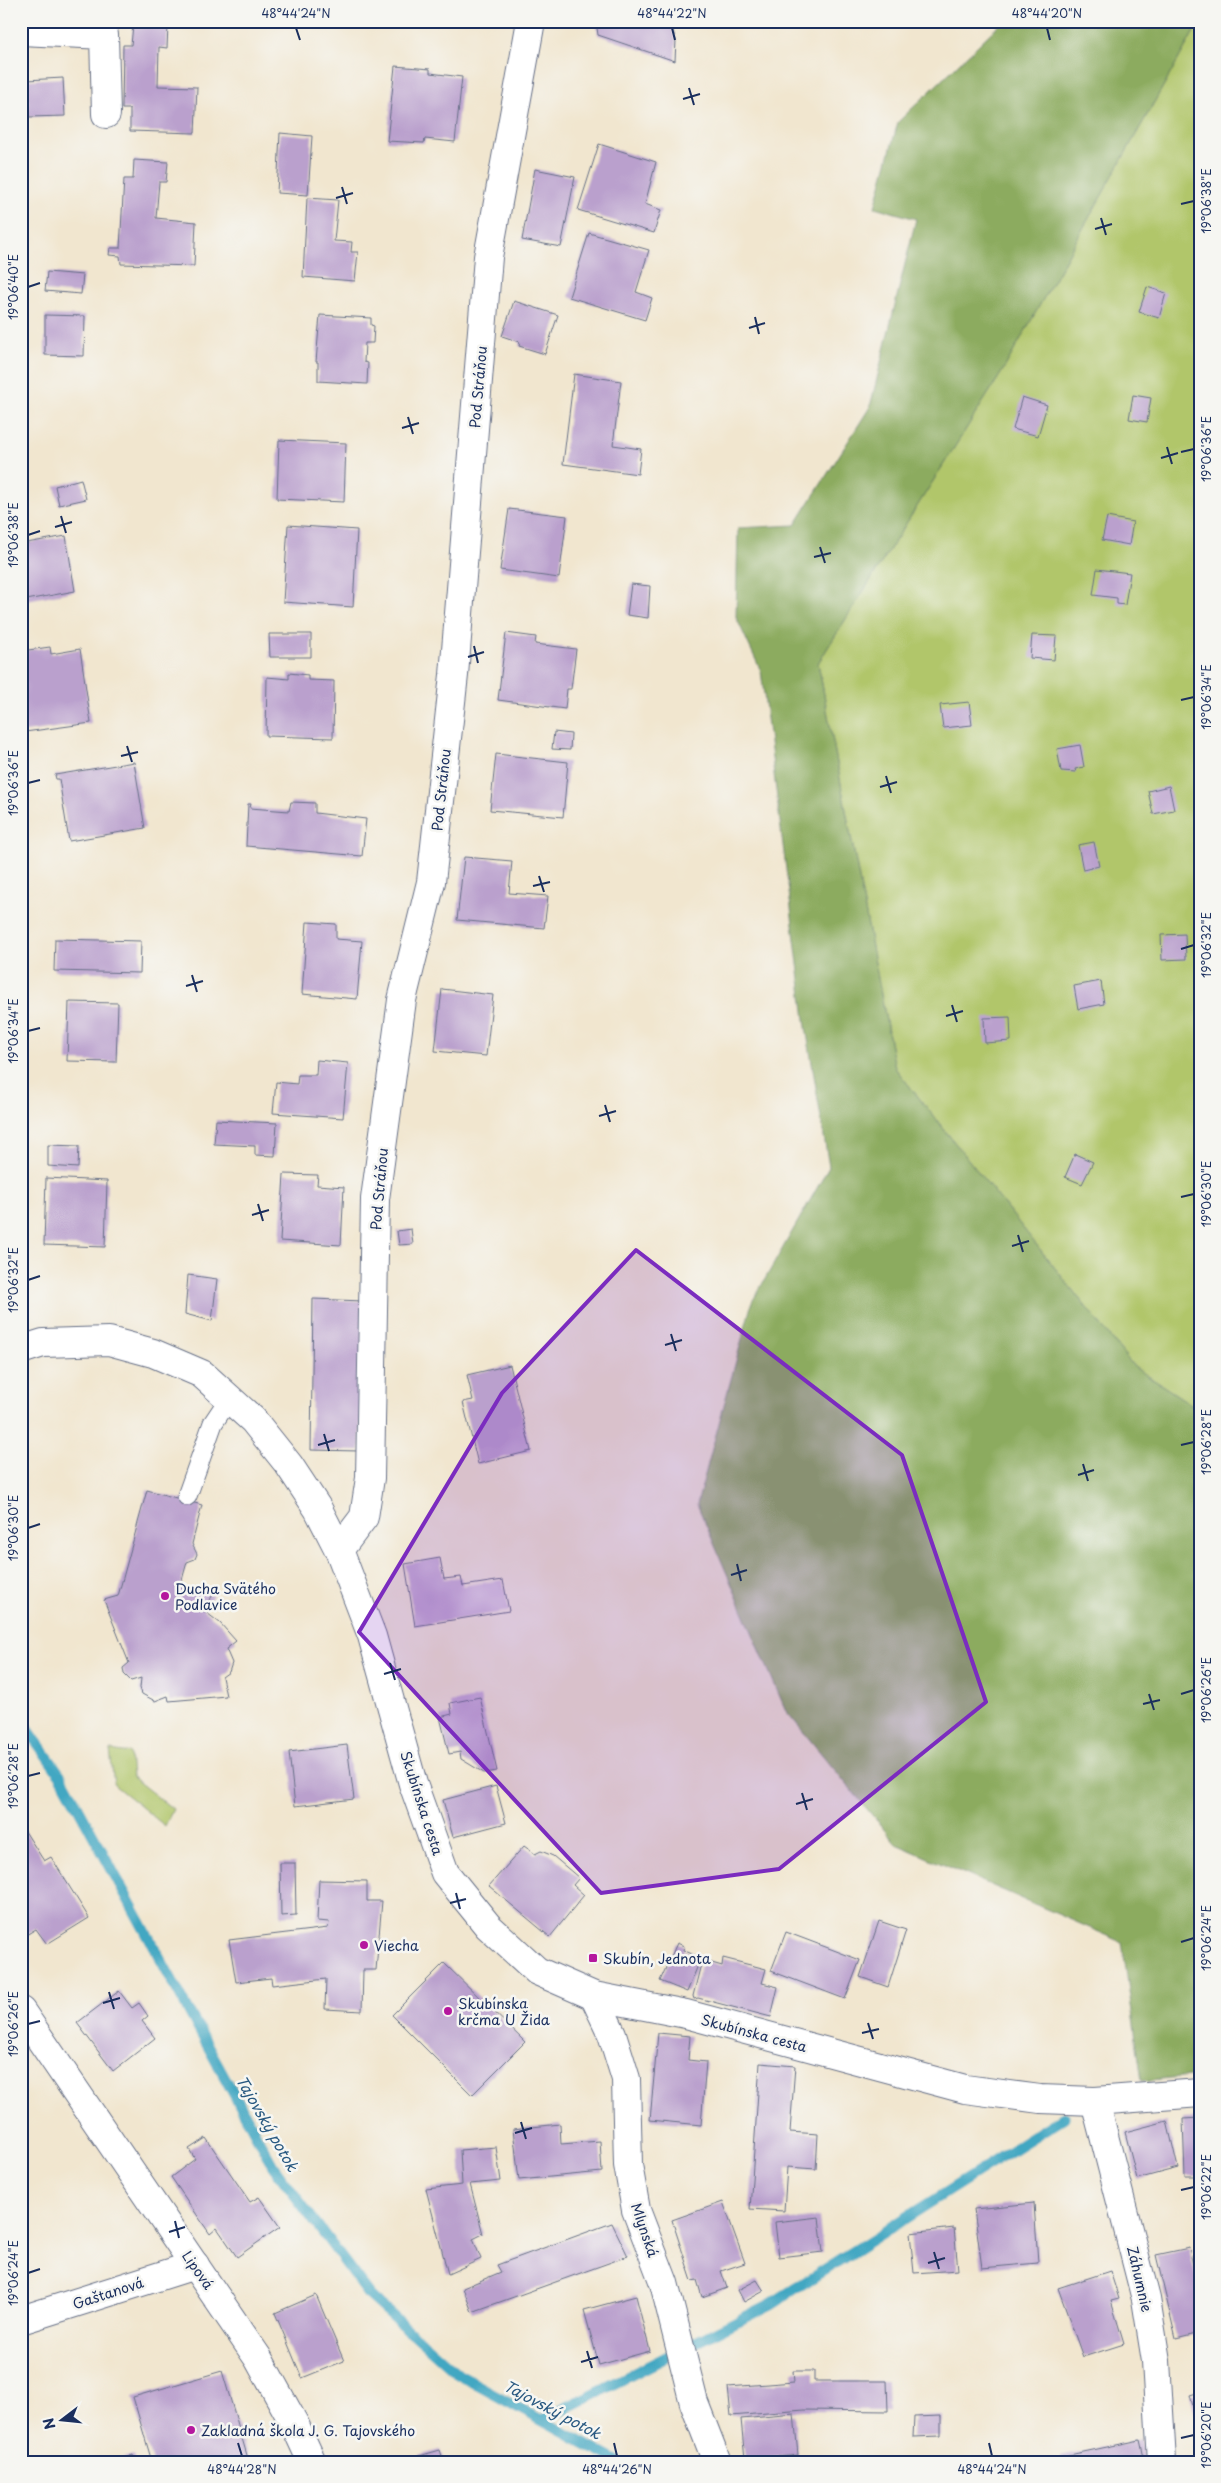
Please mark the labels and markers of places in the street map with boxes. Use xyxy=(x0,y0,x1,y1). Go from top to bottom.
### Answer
place label: Ducha Svätého Podlavice xyxy=(175,1578,276,1615)
marker: Ducha Svätého Podlavice xyxy=(159,1590,171,1602)
place label: Viecha xyxy=(374,1935,419,1956)
marker: Viecha xyxy=(358,1939,370,1951)
place label: Skubín, Jednota xyxy=(603,1948,711,1969)
marker: Skubín, Jednota xyxy=(587,1952,599,1964)
place label: Skubínska krčma U Žida xyxy=(458,1993,550,2030)
marker: Skubínska krčma U Žida xyxy=(442,2005,454,2017)
place label: Zakladná škola J. G. Tajovského xyxy=(201,2420,415,2441)
marker: Zakladná škola J. G. Tajovského xyxy=(185,2424,197,2436)

